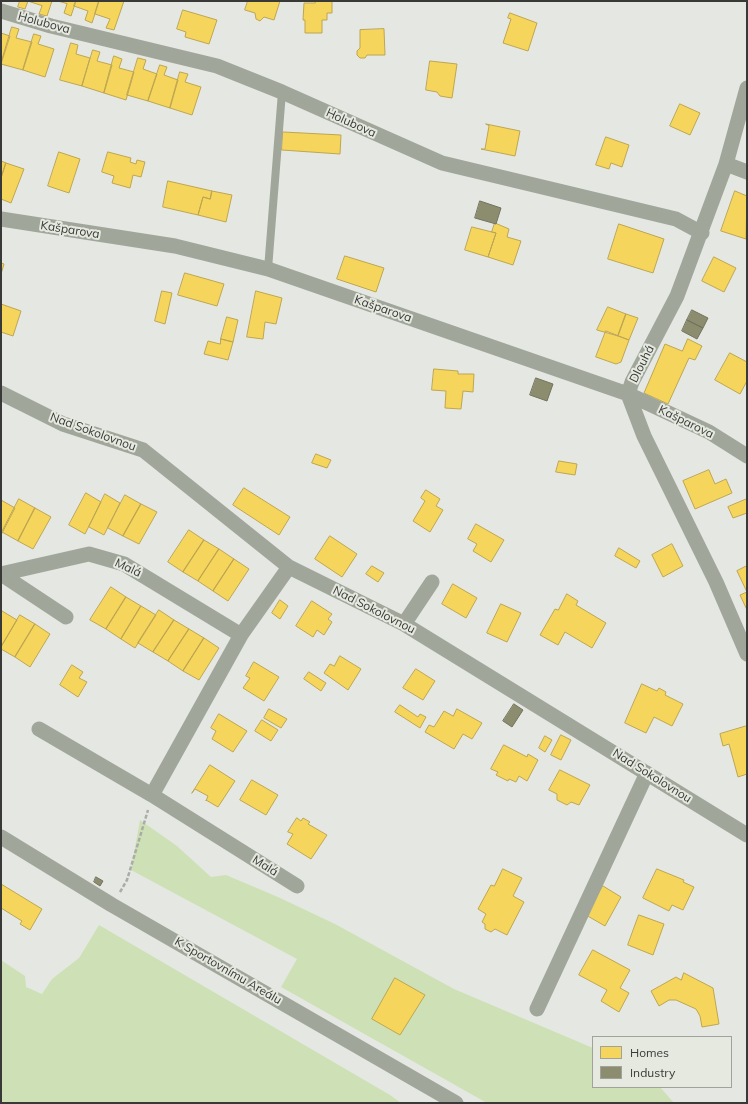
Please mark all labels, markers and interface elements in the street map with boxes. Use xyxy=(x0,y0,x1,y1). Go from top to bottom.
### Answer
street label: Holubova xyxy=(16,9,72,37)
street label: Holubova xyxy=(324,106,378,140)
street label: Kašparova xyxy=(39,218,101,242)
street label: Kašparova xyxy=(352,292,414,326)
street label: Dlouhá xyxy=(627,343,657,385)
street label: Kašparova xyxy=(656,402,716,442)
street label: Nad Sokolovnou xyxy=(48,410,138,454)
street label: Malá xyxy=(112,556,144,580)
street label: Nad Sokolovnou xyxy=(330,583,418,637)
street label: Nad Sokolovnou xyxy=(610,746,694,806)
street label: Malá xyxy=(250,853,280,879)
street label: K Sportovnímu Areálu xyxy=(172,934,284,1008)
legend xyxy=(592,1036,732,1088)
text: Homes xyxy=(630,1045,669,1060)
text: Industry xyxy=(630,1065,675,1080)

